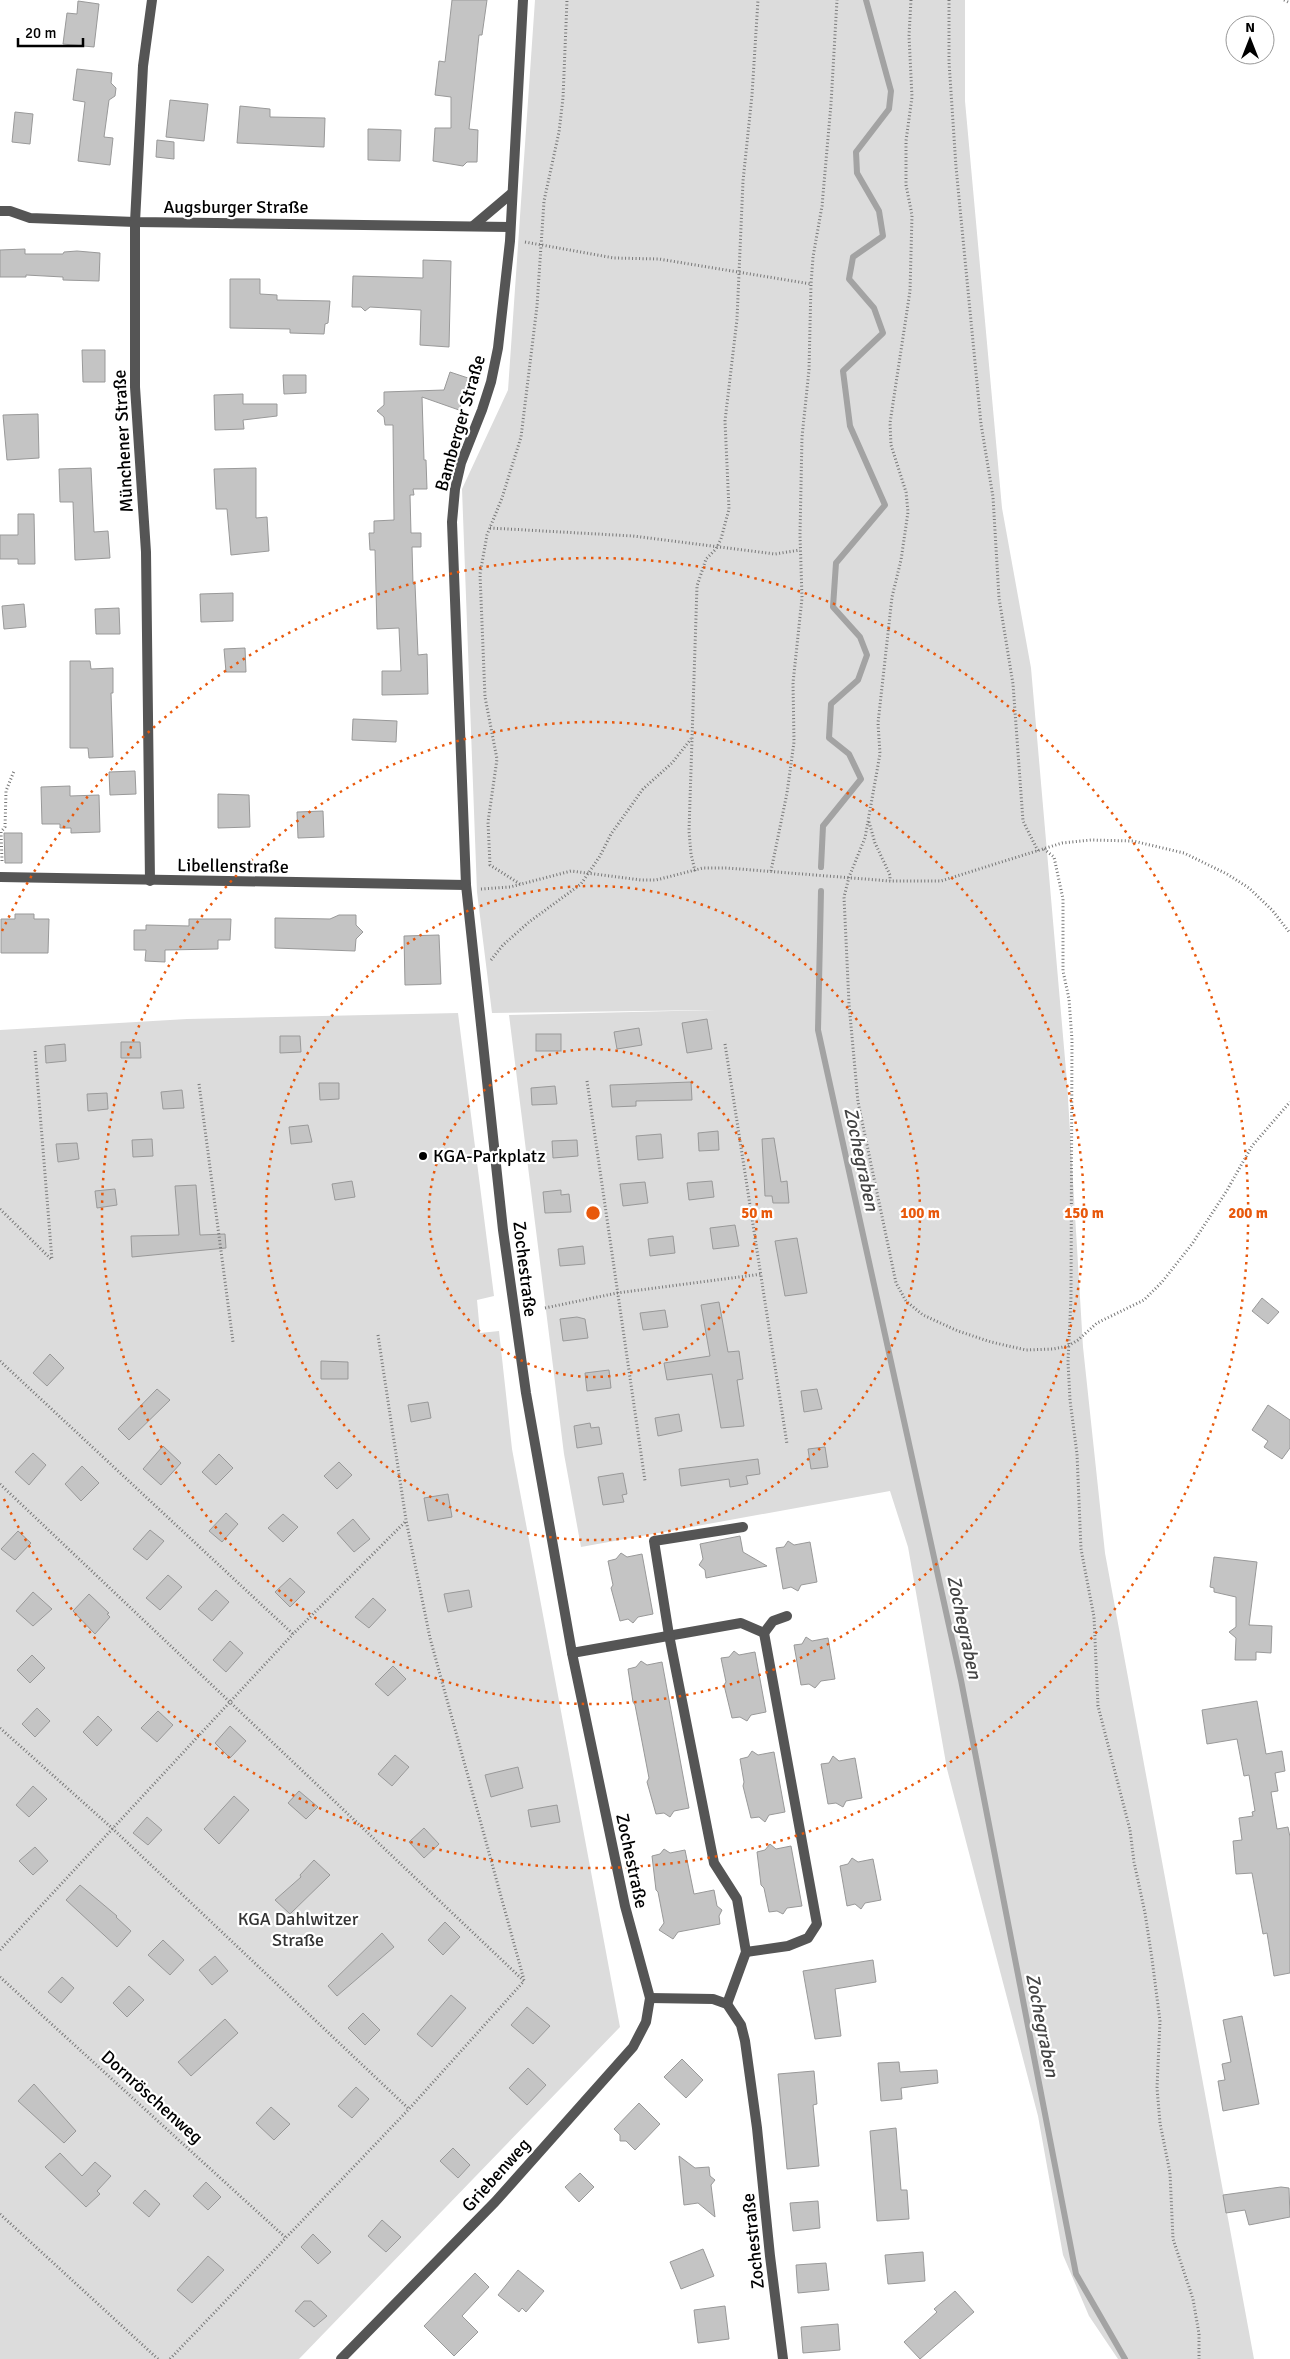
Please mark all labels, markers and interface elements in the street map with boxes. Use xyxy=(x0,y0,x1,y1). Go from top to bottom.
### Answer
scale bar xyxy=(18,15,82,47)
north arrow xyxy=(1225,15,1275,65)
text: N xyxy=(1245,19,1255,36)
text: 20 m xyxy=(25,24,56,42)
street label: Augsburger Straße xyxy=(163,196,309,218)
street label: Bamberger Straße xyxy=(430,352,490,494)
street label: Münchener Straße xyxy=(108,369,138,513)
street label: Libellenstraße xyxy=(177,854,289,878)
water label: Zochegraben xyxy=(838,1105,884,1214)
place label: KGA-Parkplatz xyxy=(433,1145,545,1167)
marker: KGA-Parkplatz xyxy=(417,1150,429,1162)
centre of rings xyxy=(584,1204,602,1222)
text: 50 m xyxy=(741,1204,773,1222)
text: 100 m xyxy=(900,1204,940,1222)
text: 150 m xyxy=(1064,1204,1104,1222)
text: 200 m xyxy=(1228,1204,1268,1222)
street label: Zochestraße xyxy=(508,1220,542,1318)
water label: Zochegraben xyxy=(941,1573,987,1682)
street label: Zochestraße xyxy=(611,1812,653,1910)
park label: KGA Dahlwitzer Straße xyxy=(238,1908,359,1951)
water label: Zochegraben xyxy=(1020,1971,1064,2080)
street label: Dornröschenweg xyxy=(97,2046,207,2148)
street label: Griebenweg xyxy=(457,2134,535,2216)
street label: Zochestraße xyxy=(737,2192,769,2290)

